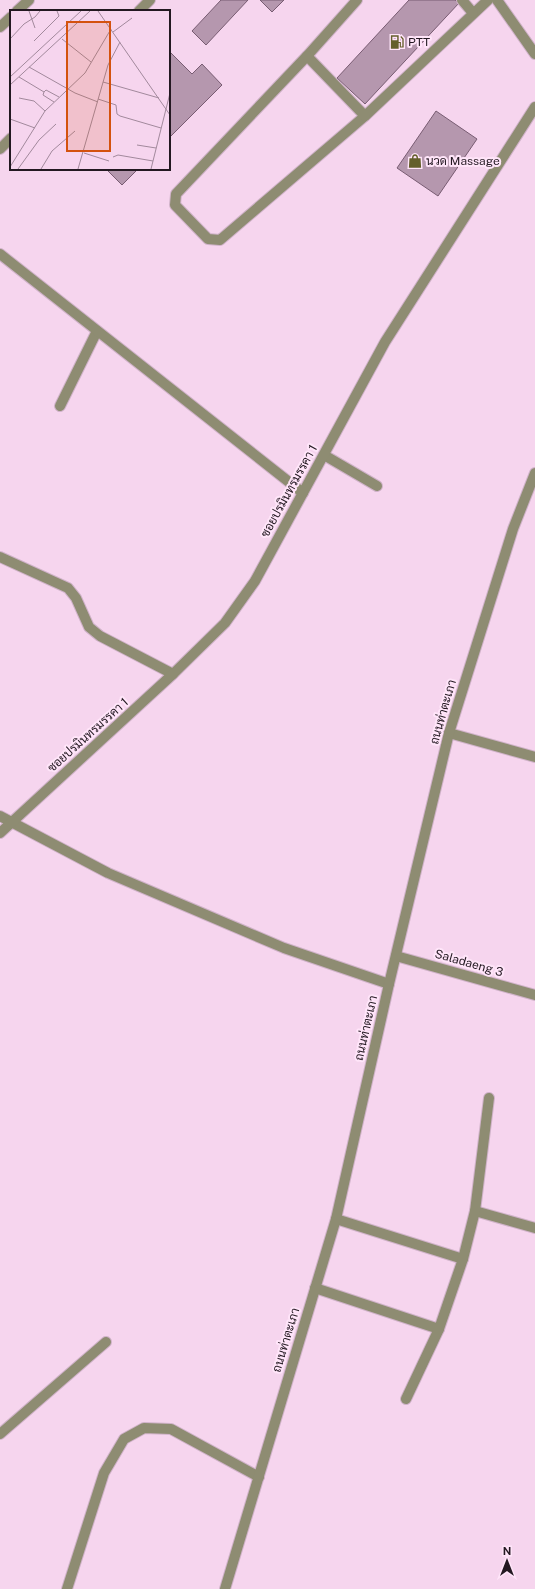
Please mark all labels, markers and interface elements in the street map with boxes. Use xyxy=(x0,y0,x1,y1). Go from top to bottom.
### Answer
inset map xyxy=(10,10,170,170)
fuel station icon: PTT xyxy=(389,34,405,50)
place label: PTT xyxy=(408,35,430,49)
shop icon: นวด Massage xyxy=(407,153,423,169)
place label: นวด Massage xyxy=(426,154,500,168)
street label: ซอยปรมินทรมรรคา 1 xyxy=(258,442,320,540)
street label: ถนนท่าตะเภา xyxy=(427,678,459,746)
street label: ซอยปรมินทรมรรคา 1 xyxy=(45,695,131,775)
street label: Saladaeng 3 xyxy=(433,947,505,979)
street label: ถนนท่าตะเภา xyxy=(352,994,380,1062)
street label: ถนนท่าตะเภา xyxy=(270,1306,302,1374)
north arrow xyxy=(487,1541,527,1581)
text: N xyxy=(503,1545,511,1557)

